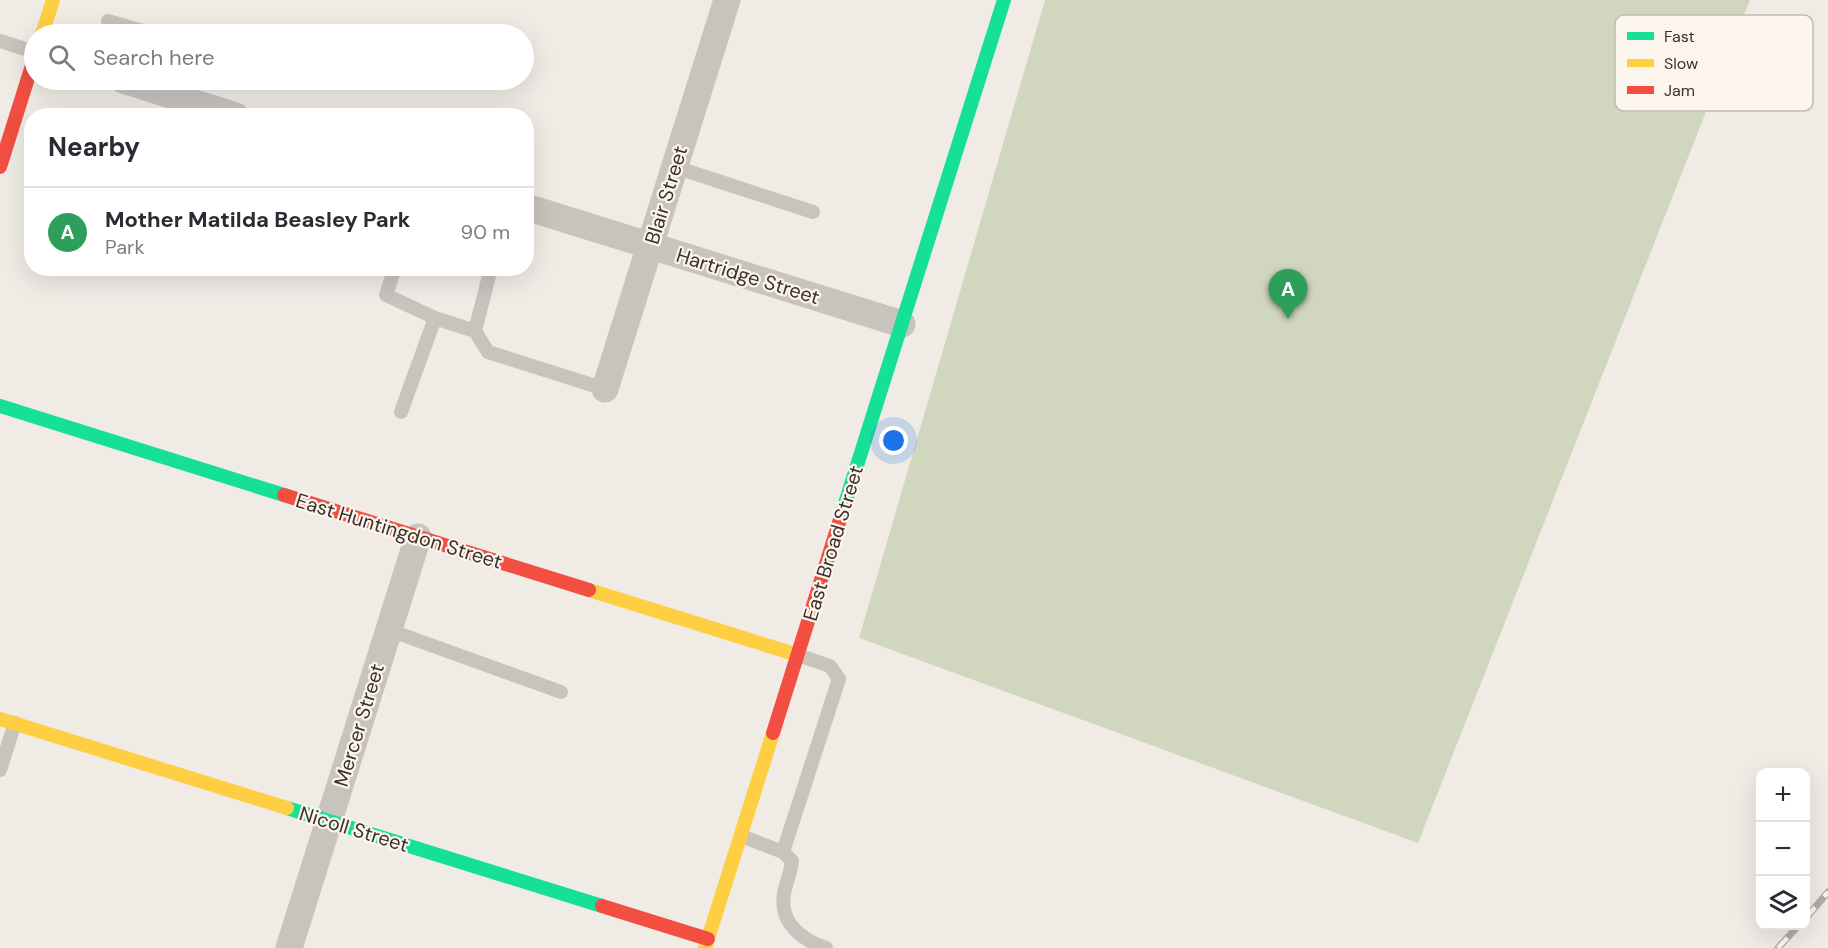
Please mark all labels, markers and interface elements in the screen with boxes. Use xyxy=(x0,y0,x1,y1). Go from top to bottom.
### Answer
legend xyxy=(1615,15,1813,111)
search box xyxy=(24,24,534,90)
text: Fast xyxy=(1664,26,1695,47)
icon: search xyxy=(45,41,78,74)
text: Search here xyxy=(93,43,214,72)
text: Slow xyxy=(1664,53,1698,74)
text: Jam xyxy=(1664,80,1695,101)
text: Nearby xyxy=(48,130,140,164)
street label: Blair Street xyxy=(639,142,693,247)
text: Mother Matilda Beasley Park xyxy=(105,205,410,234)
text: A xyxy=(60,219,75,245)
text: 90 m xyxy=(461,219,510,245)
text: Park xyxy=(105,234,145,260)
street label: Hartridge Street xyxy=(673,242,823,310)
pin: A xyxy=(1268,270,1308,319)
your location xyxy=(879,426,908,455)
street label: East Broad Street xyxy=(797,462,869,624)
street label: East Huntingdon Street xyxy=(293,487,505,575)
street label: Mercer Street xyxy=(328,660,390,790)
map controls xyxy=(1756,768,1810,930)
button: + xyxy=(1756,768,1810,822)
street label: Nicoll Street xyxy=(296,800,412,858)
button: − xyxy=(1756,822,1810,876)
button: layers xyxy=(1756,876,1810,930)

